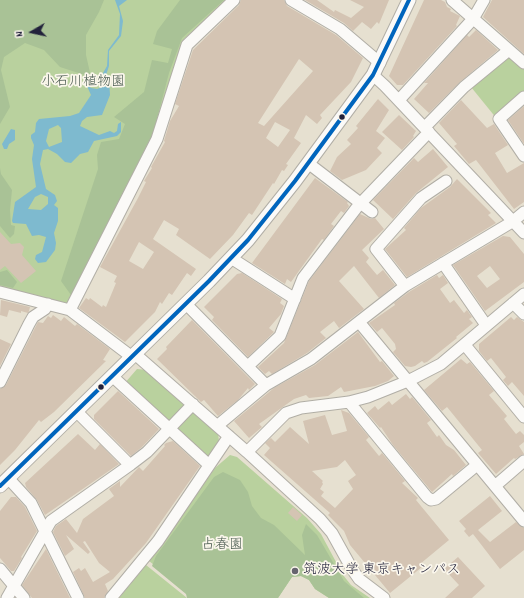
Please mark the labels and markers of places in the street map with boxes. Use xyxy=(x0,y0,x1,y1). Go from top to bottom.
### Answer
unlabelled marker xyxy=(337,112,347,122)
unlabelled marker xyxy=(96,382,106,392)
place label: 筑波大学 東京キャンパス xyxy=(303,563,460,579)
marker: 筑波大学 東京キャンパス xyxy=(290,566,300,576)

